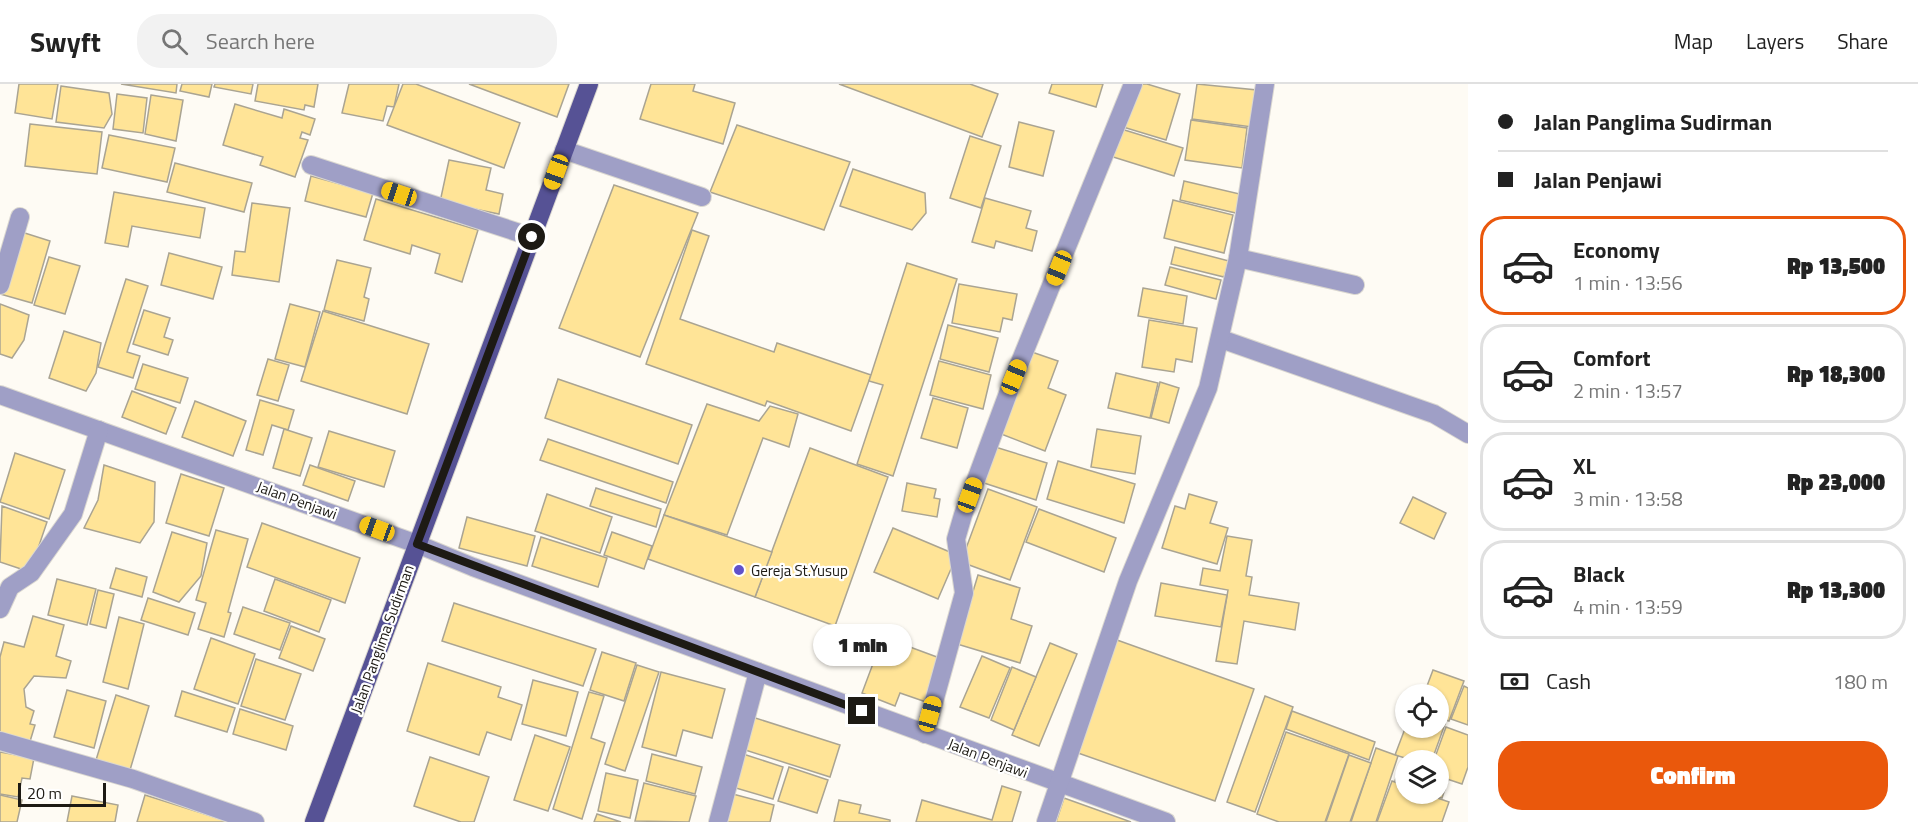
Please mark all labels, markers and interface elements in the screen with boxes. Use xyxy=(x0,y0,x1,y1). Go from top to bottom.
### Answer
search box xyxy=(137,14,557,68)
text: Swyft xyxy=(30,20,101,63)
text: Search here xyxy=(206,24,315,58)
icon: search xyxy=(158,25,191,58)
text: Map xyxy=(1674,25,1713,57)
text: Layers xyxy=(1746,25,1804,57)
text: Share xyxy=(1837,25,1888,57)
text: Jalan Panglima Sudirman xyxy=(1534,105,1772,139)
car xyxy=(541,152,571,192)
text: Jalan Penjawi xyxy=(1534,163,1662,197)
car xyxy=(379,180,419,208)
route start xyxy=(518,223,545,250)
text: Economy xyxy=(1573,233,1660,267)
icon: car xyxy=(1501,239,1555,293)
car xyxy=(1044,248,1074,288)
text: Rp 13,500 xyxy=(1787,249,1885,283)
text: 1 min · 13:56 xyxy=(1573,267,1683,298)
text: Comfort xyxy=(1573,341,1651,375)
icon: car xyxy=(1501,347,1555,401)
car xyxy=(999,357,1029,397)
text: Rp 18,300 xyxy=(1787,357,1885,391)
text: 2 min · 13:57 xyxy=(1573,375,1683,406)
text: XL xyxy=(1573,449,1596,483)
icon: car xyxy=(1501,455,1555,509)
text: Rp 23,000 xyxy=(1787,465,1885,499)
street label: Jalan Penjawi xyxy=(254,475,340,525)
car xyxy=(955,475,985,515)
text: 3 min · 13:58 xyxy=(1573,483,1683,514)
car xyxy=(357,514,397,544)
text: Black xyxy=(1573,557,1625,591)
place label: Gereja St.Yusup xyxy=(751,559,848,582)
street label: Jalan Panglima Sudirman xyxy=(344,561,420,717)
marker: Gereja St.Yusup xyxy=(732,563,746,577)
icon: car xyxy=(1501,563,1555,617)
text: Rp 13,300 xyxy=(1787,573,1885,607)
text: 4 min · 13:59 xyxy=(1573,591,1683,622)
callout: 1 min xyxy=(812,624,912,666)
text: 1 min xyxy=(838,629,887,660)
text: Cash xyxy=(1546,664,1591,698)
icon: cash xyxy=(1498,665,1531,698)
text: 180 m xyxy=(1833,666,1888,697)
map controls xyxy=(1395,684,1449,804)
button: locate xyxy=(1395,684,1449,738)
car xyxy=(917,694,943,734)
route end xyxy=(848,697,875,724)
street label: Jalan Penjawi xyxy=(945,732,1031,784)
button: Confirm xyxy=(1498,741,1888,810)
button: layers xyxy=(1395,750,1449,804)
scale bar xyxy=(18,780,106,808)
text: 20 m xyxy=(27,781,62,805)

